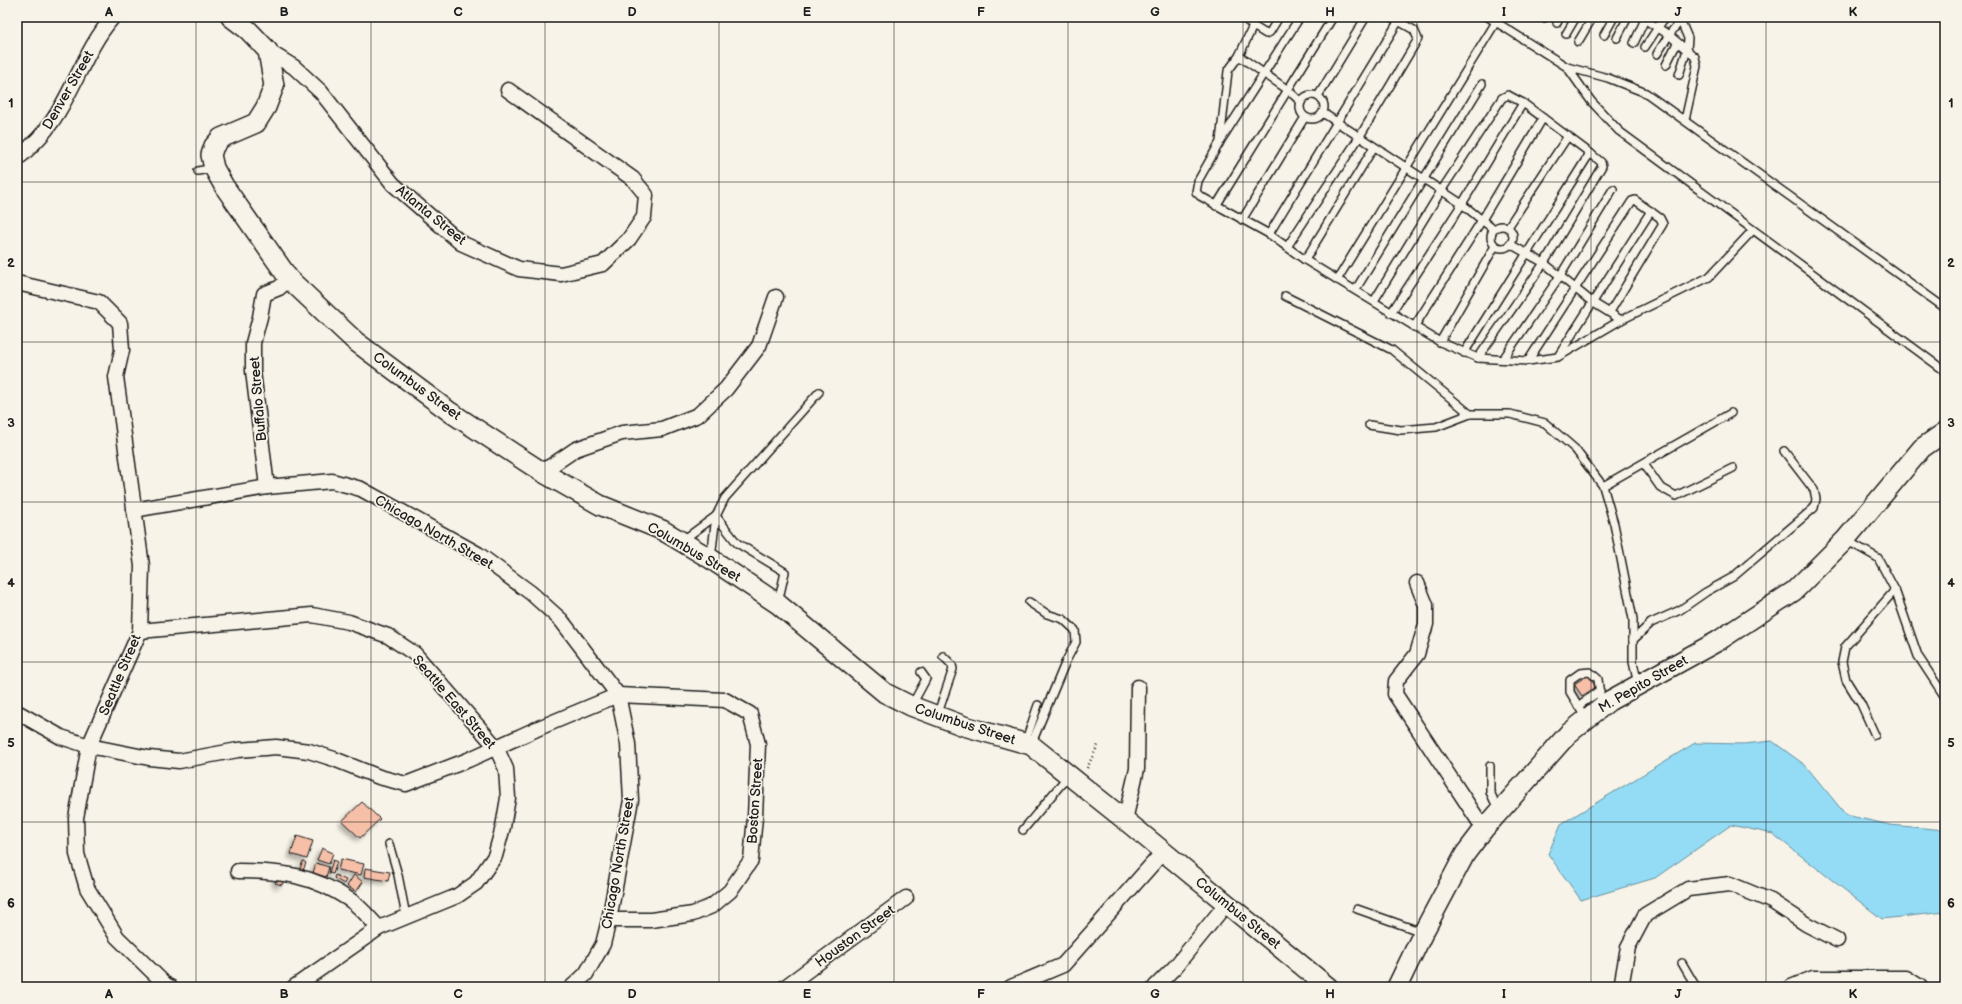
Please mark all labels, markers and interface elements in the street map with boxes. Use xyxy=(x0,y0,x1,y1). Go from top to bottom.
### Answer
text: A xyxy=(104,4,113,20)
text: B xyxy=(279,4,289,20)
text: C xyxy=(453,4,463,20)
text: D xyxy=(627,4,637,20)
text: E xyxy=(803,4,812,20)
text: F xyxy=(977,4,985,20)
text: G xyxy=(1150,4,1160,20)
text: H xyxy=(1325,4,1335,20)
text: I xyxy=(1502,4,1506,20)
text: J xyxy=(1674,4,1682,20)
text: K xyxy=(1849,4,1858,20)
street label: Denver Street xyxy=(39,47,98,132)
text: 1 xyxy=(8,95,14,111)
text: 1 xyxy=(1948,95,1954,111)
street label: Atlanta Street xyxy=(392,182,470,249)
text: 2 xyxy=(7,255,15,271)
text: 2 xyxy=(1947,255,1955,271)
street label: Columbus Street xyxy=(370,348,465,424)
street label: Buffalo Street xyxy=(246,355,270,442)
text: 3 xyxy=(7,415,15,431)
text: 3 xyxy=(1947,415,1955,431)
street label: Chicago North Street xyxy=(372,491,497,573)
street label: Columbus Street xyxy=(644,518,744,586)
text: 4 xyxy=(7,575,15,591)
text: 4 xyxy=(1947,575,1955,591)
street label: Seattle Street xyxy=(95,631,145,718)
street label: M. Pepito Street xyxy=(1595,651,1691,716)
street label: Seattle East Street xyxy=(409,652,500,753)
street label: Columbus Street xyxy=(912,700,1018,749)
text: 5 xyxy=(7,735,15,751)
text: 5 xyxy=(1947,735,1955,751)
street label: Boston Street xyxy=(744,757,767,845)
street label: Chicago North Street xyxy=(598,795,638,930)
street label: Columbus Street xyxy=(1192,873,1285,953)
text: 6 xyxy=(7,895,15,911)
text: 6 xyxy=(1947,895,1955,911)
street label: Houston Street xyxy=(812,901,899,971)
text: A xyxy=(104,986,113,1002)
text: B xyxy=(279,986,289,1002)
text: C xyxy=(453,986,463,1002)
text: D xyxy=(627,986,637,1002)
text: E xyxy=(803,986,812,1002)
text: F xyxy=(977,986,985,1002)
text: G xyxy=(1150,986,1160,1002)
text: H xyxy=(1325,986,1335,1002)
text: I xyxy=(1502,986,1506,1002)
text: J xyxy=(1674,986,1682,1002)
text: K xyxy=(1849,986,1858,1002)

